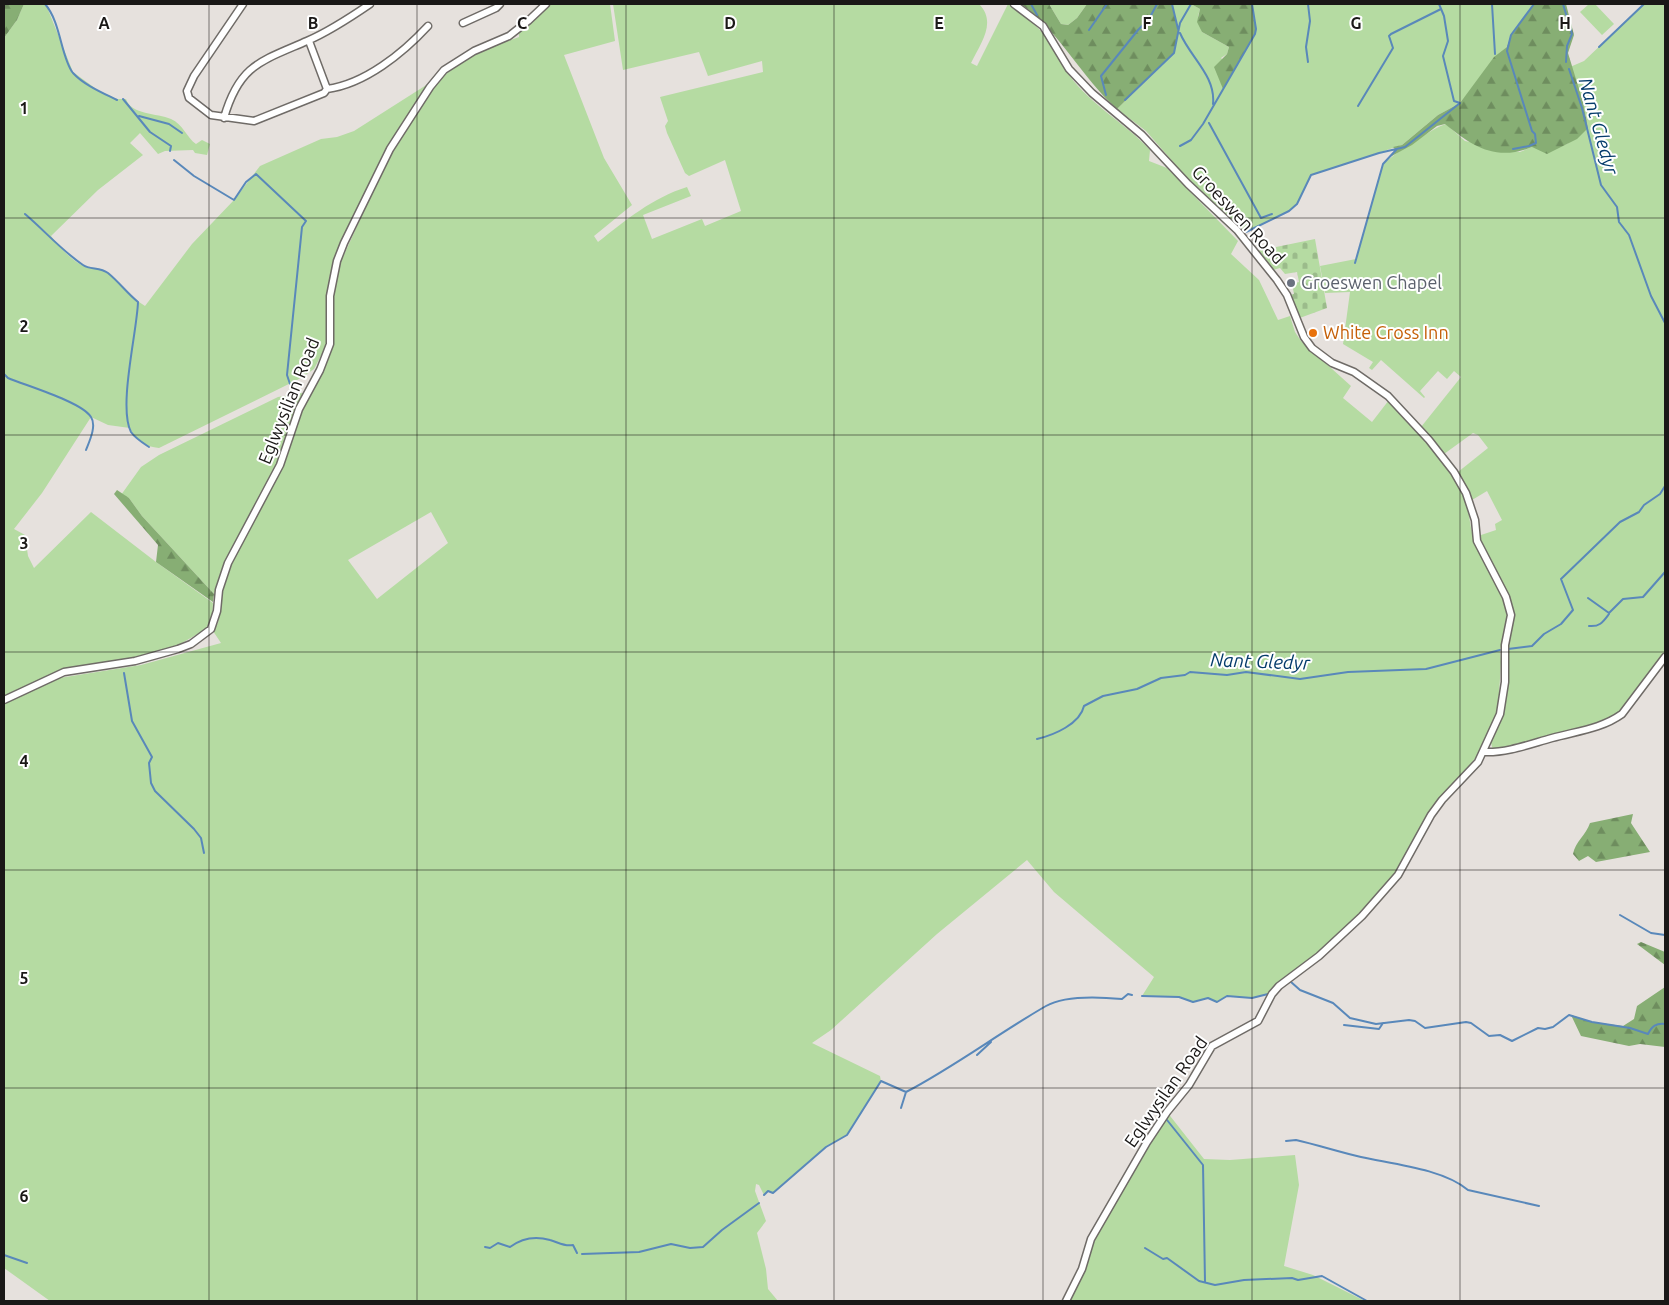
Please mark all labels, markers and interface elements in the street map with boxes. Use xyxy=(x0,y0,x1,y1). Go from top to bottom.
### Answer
text: A xyxy=(98,14,110,32)
text: B xyxy=(308,14,318,32)
text: C xyxy=(517,14,527,32)
text: D xyxy=(724,14,736,32)
text: E xyxy=(934,14,944,32)
text: F xyxy=(1143,14,1152,32)
text: G xyxy=(1350,14,1362,32)
text: H xyxy=(1559,14,1571,32)
water label: Nant Gledyr xyxy=(1575,75,1624,178)
text: 1 xyxy=(19,99,29,117)
street label: Groeswen Road xyxy=(1188,161,1289,268)
place label: Groeswen Chapel xyxy=(1301,272,1442,292)
marker: Groeswen Chapel xyxy=(1285,277,1297,289)
text: 2 xyxy=(19,317,29,335)
place label: White Cross Inn xyxy=(1323,322,1449,342)
marker: White Cross Inn xyxy=(1307,327,1319,339)
street label: Eglwysilian Road xyxy=(254,335,323,467)
text: 3 xyxy=(19,534,29,552)
water label: Nant Gledyr xyxy=(1210,648,1311,674)
text: 4 xyxy=(19,752,29,770)
text: 5 xyxy=(19,969,29,987)
street label: Eglwysilan Road xyxy=(1120,1032,1211,1150)
text: 6 xyxy=(19,1187,29,1205)

